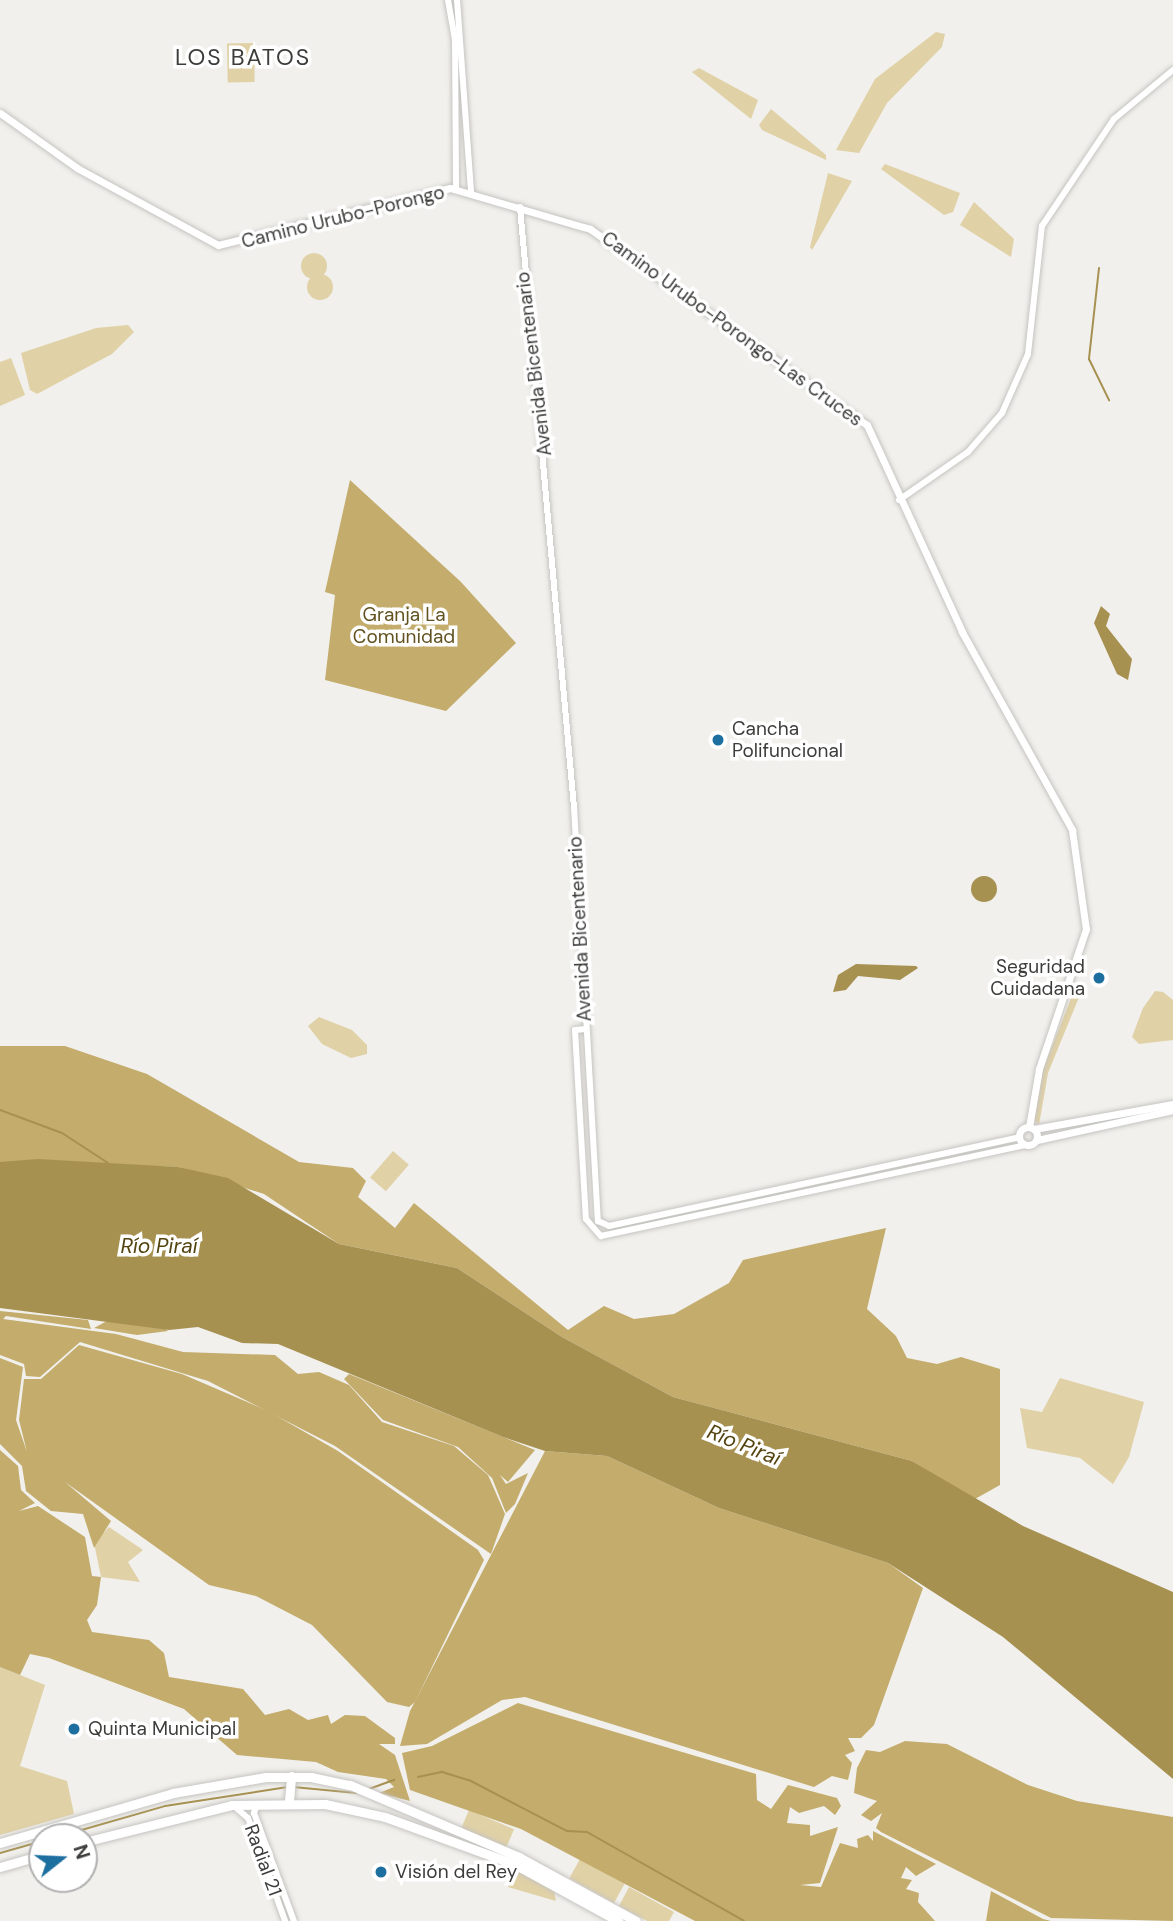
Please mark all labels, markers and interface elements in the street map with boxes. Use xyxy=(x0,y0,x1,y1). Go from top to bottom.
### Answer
district label: LOS BATOS xyxy=(176,43,310,71)
street label: Camino Urubo-Porongo xyxy=(239,181,447,253)
street label: Camino Urubo-Porongo-Las Cruces xyxy=(597,227,867,431)
street label: Avenida Bicentenario xyxy=(511,271,557,457)
park label: Granja La Comunidad xyxy=(353,604,455,648)
place label: Cancha Polifuncional xyxy=(732,718,843,762)
marker: Cancha Polifuncional xyxy=(710,732,726,748)
street label: Avenida Bicentenario xyxy=(564,836,596,1022)
place label: Seguridad Cuidadana xyxy=(990,956,1085,1000)
marker: Seguridad Cuidadana xyxy=(1091,970,1107,986)
water label: Río Piraí xyxy=(120,1233,198,1259)
water label: Río Piraí xyxy=(704,1419,784,1471)
place label: Quinta Municipal xyxy=(88,1718,236,1740)
marker: Quinta Municipal xyxy=(66,1721,82,1737)
street label: Radial 21 xyxy=(240,1821,286,1899)
north arrow xyxy=(28,1823,98,1893)
text: N xyxy=(68,1842,96,1862)
place label: Visión del Rey xyxy=(395,1861,517,1883)
marker: Visión del Rey xyxy=(373,1864,389,1880)

